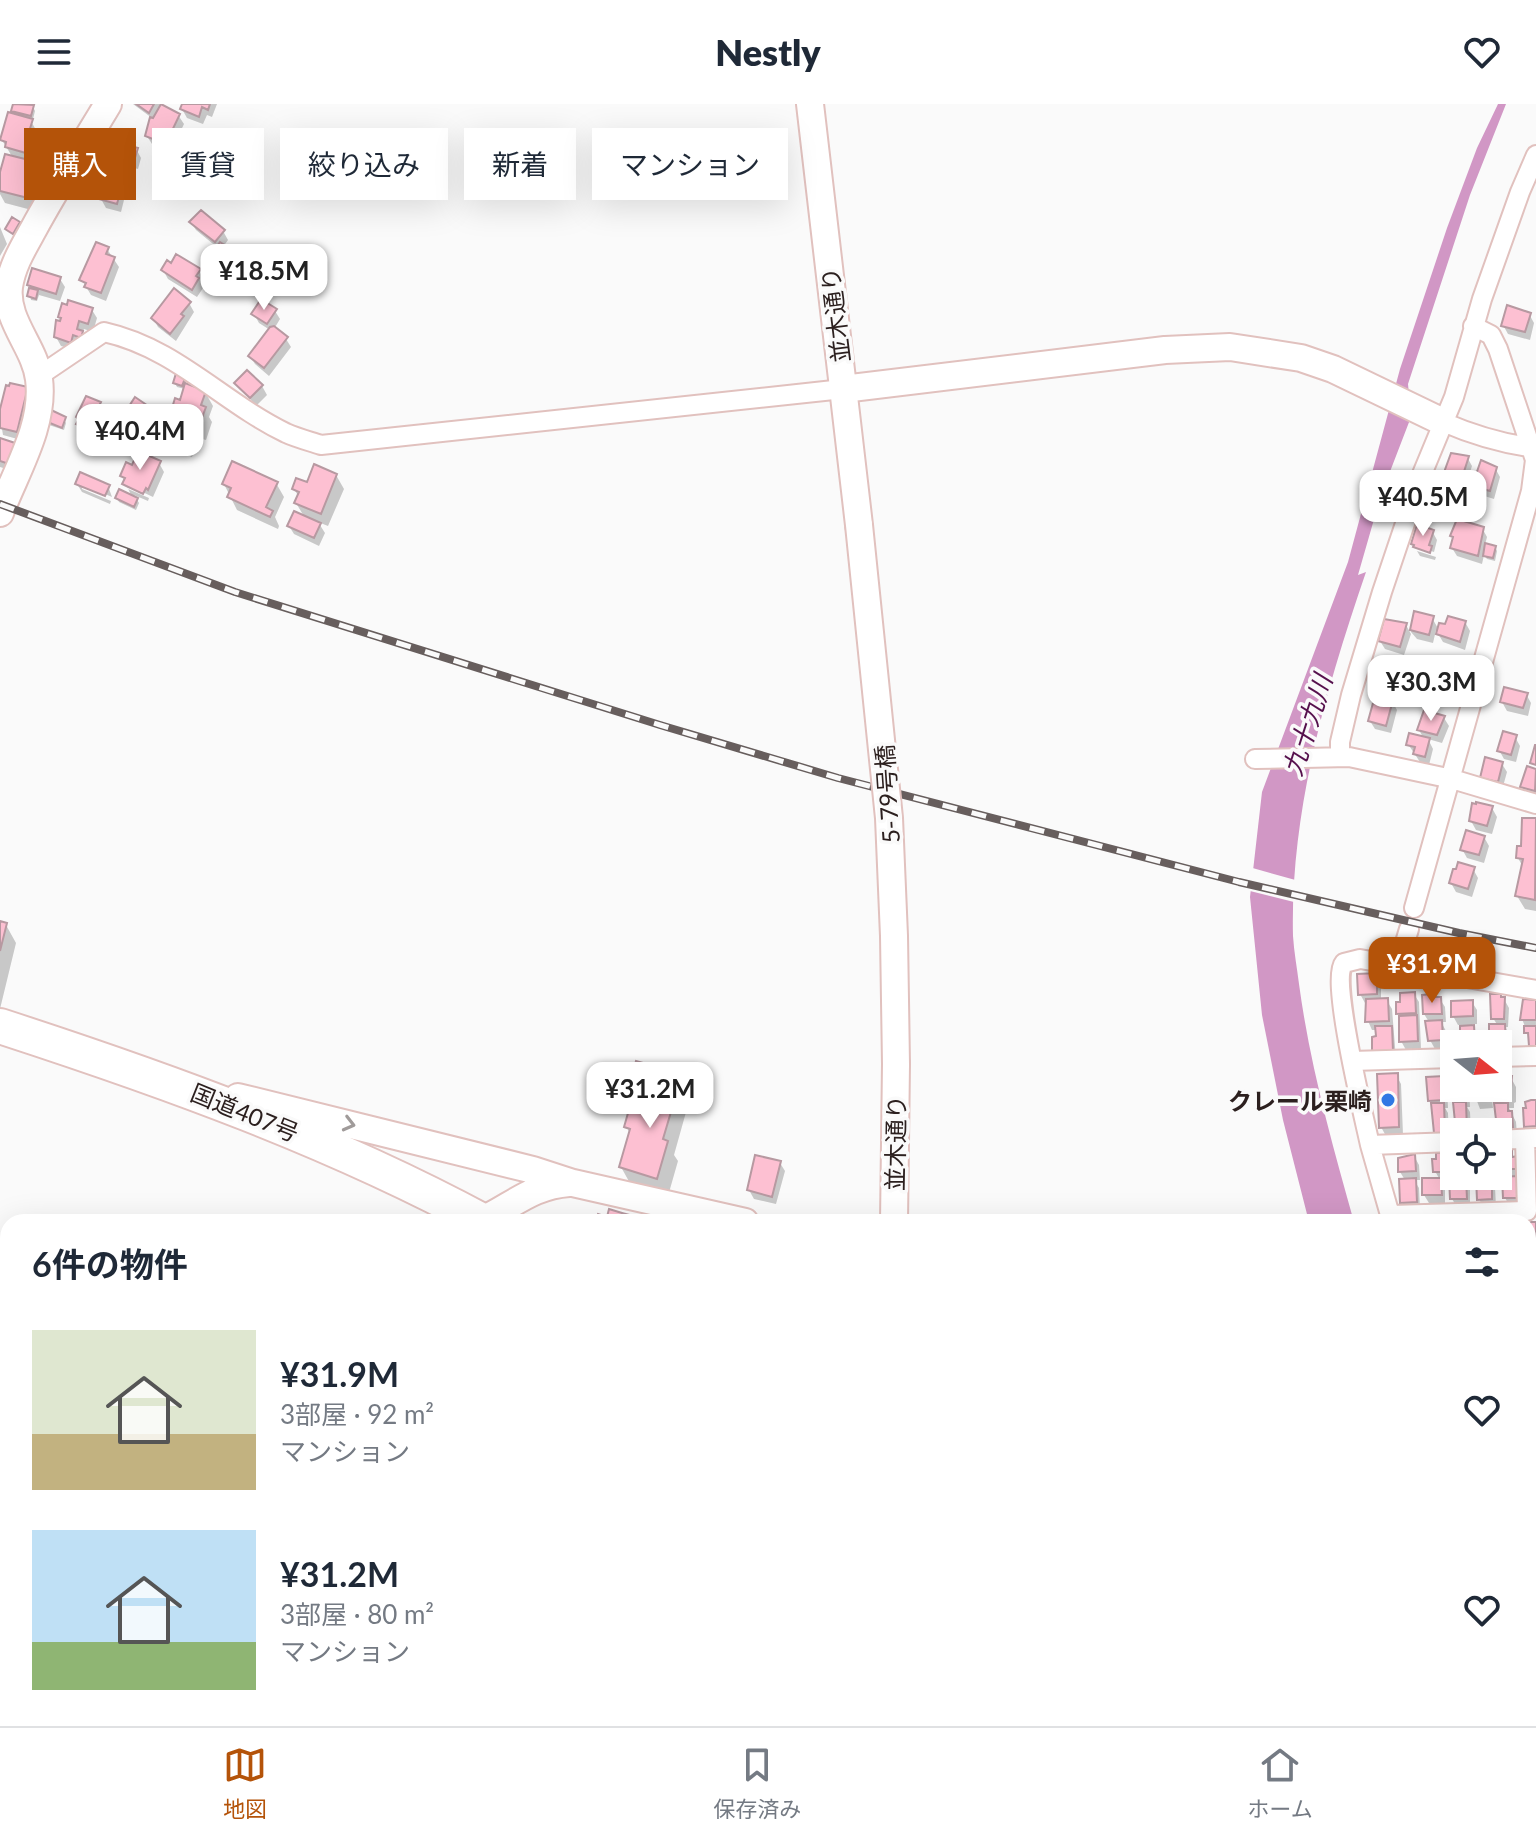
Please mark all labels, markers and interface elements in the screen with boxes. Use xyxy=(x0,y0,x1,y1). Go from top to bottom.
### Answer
icon: menu xyxy=(32,30,76,74)
text: Nestly xyxy=(715,30,821,74)
icon: heart xyxy=(1460,30,1504,74)
chip: 購入 xyxy=(24,128,136,200)
chip: 賃貸 xyxy=(152,128,264,200)
chip: 絞り込み xyxy=(280,128,448,200)
chip: 新着 xyxy=(464,128,576,200)
chip: マンション xyxy=(592,128,788,200)
pin: ¥18.5M xyxy=(199,244,329,312)
text: ¥18.5M xyxy=(218,254,310,286)
street label: 並木通り xyxy=(815,266,855,364)
pin: ¥40.4M xyxy=(75,404,205,472)
text: ¥40.4M xyxy=(94,414,186,446)
pin: ¥40.5M xyxy=(1358,470,1488,538)
text: ¥40.5M xyxy=(1377,480,1469,512)
pin: ¥30.3M xyxy=(1366,655,1496,723)
text: ¥30.3M xyxy=(1385,665,1477,697)
water label: 九十九川 xyxy=(1276,668,1339,779)
street label: 5-79号橋 xyxy=(869,744,905,844)
pin: ¥31.9M xyxy=(1367,937,1497,1005)
text: ¥31.9M xyxy=(1386,947,1478,979)
north arrow xyxy=(1440,1030,1512,1102)
map controls xyxy=(1440,1030,1512,1190)
pin: ¥31.2M xyxy=(585,1062,715,1130)
text: ¥31.2M xyxy=(604,1072,696,1104)
street label: 国道407号 xyxy=(187,1077,303,1147)
place label: クレール栗崎 xyxy=(1228,1086,1372,1115)
marker: クレール栗崎 xyxy=(1379,1091,1397,1109)
street label: 並木通り xyxy=(880,1095,910,1191)
one-way arrow xyxy=(342,1115,356,1132)
button: locate xyxy=(1440,1118,1512,1190)
icon: filters xyxy=(1460,1240,1504,1284)
text: 6件の物件 xyxy=(32,1243,188,1284)
text: ¥31.9M xyxy=(280,1353,399,1394)
icon: home xyxy=(96,1362,192,1458)
icon: heart xyxy=(1460,1388,1504,1432)
text: 3部屋 · 92 m² xyxy=(280,1398,434,1430)
text: マンション xyxy=(280,1435,410,1467)
text: ¥31.2M xyxy=(280,1553,399,1594)
icon: home xyxy=(96,1562,192,1658)
icon: heart xyxy=(1460,1588,1504,1632)
text: 3部屋 · 80 m² xyxy=(280,1598,434,1630)
text: マンション xyxy=(280,1635,410,1667)
tab: 地図 xyxy=(223,1743,267,1823)
tab: 保存済み xyxy=(713,1743,801,1823)
tab: ホーム xyxy=(1248,1743,1313,1823)

